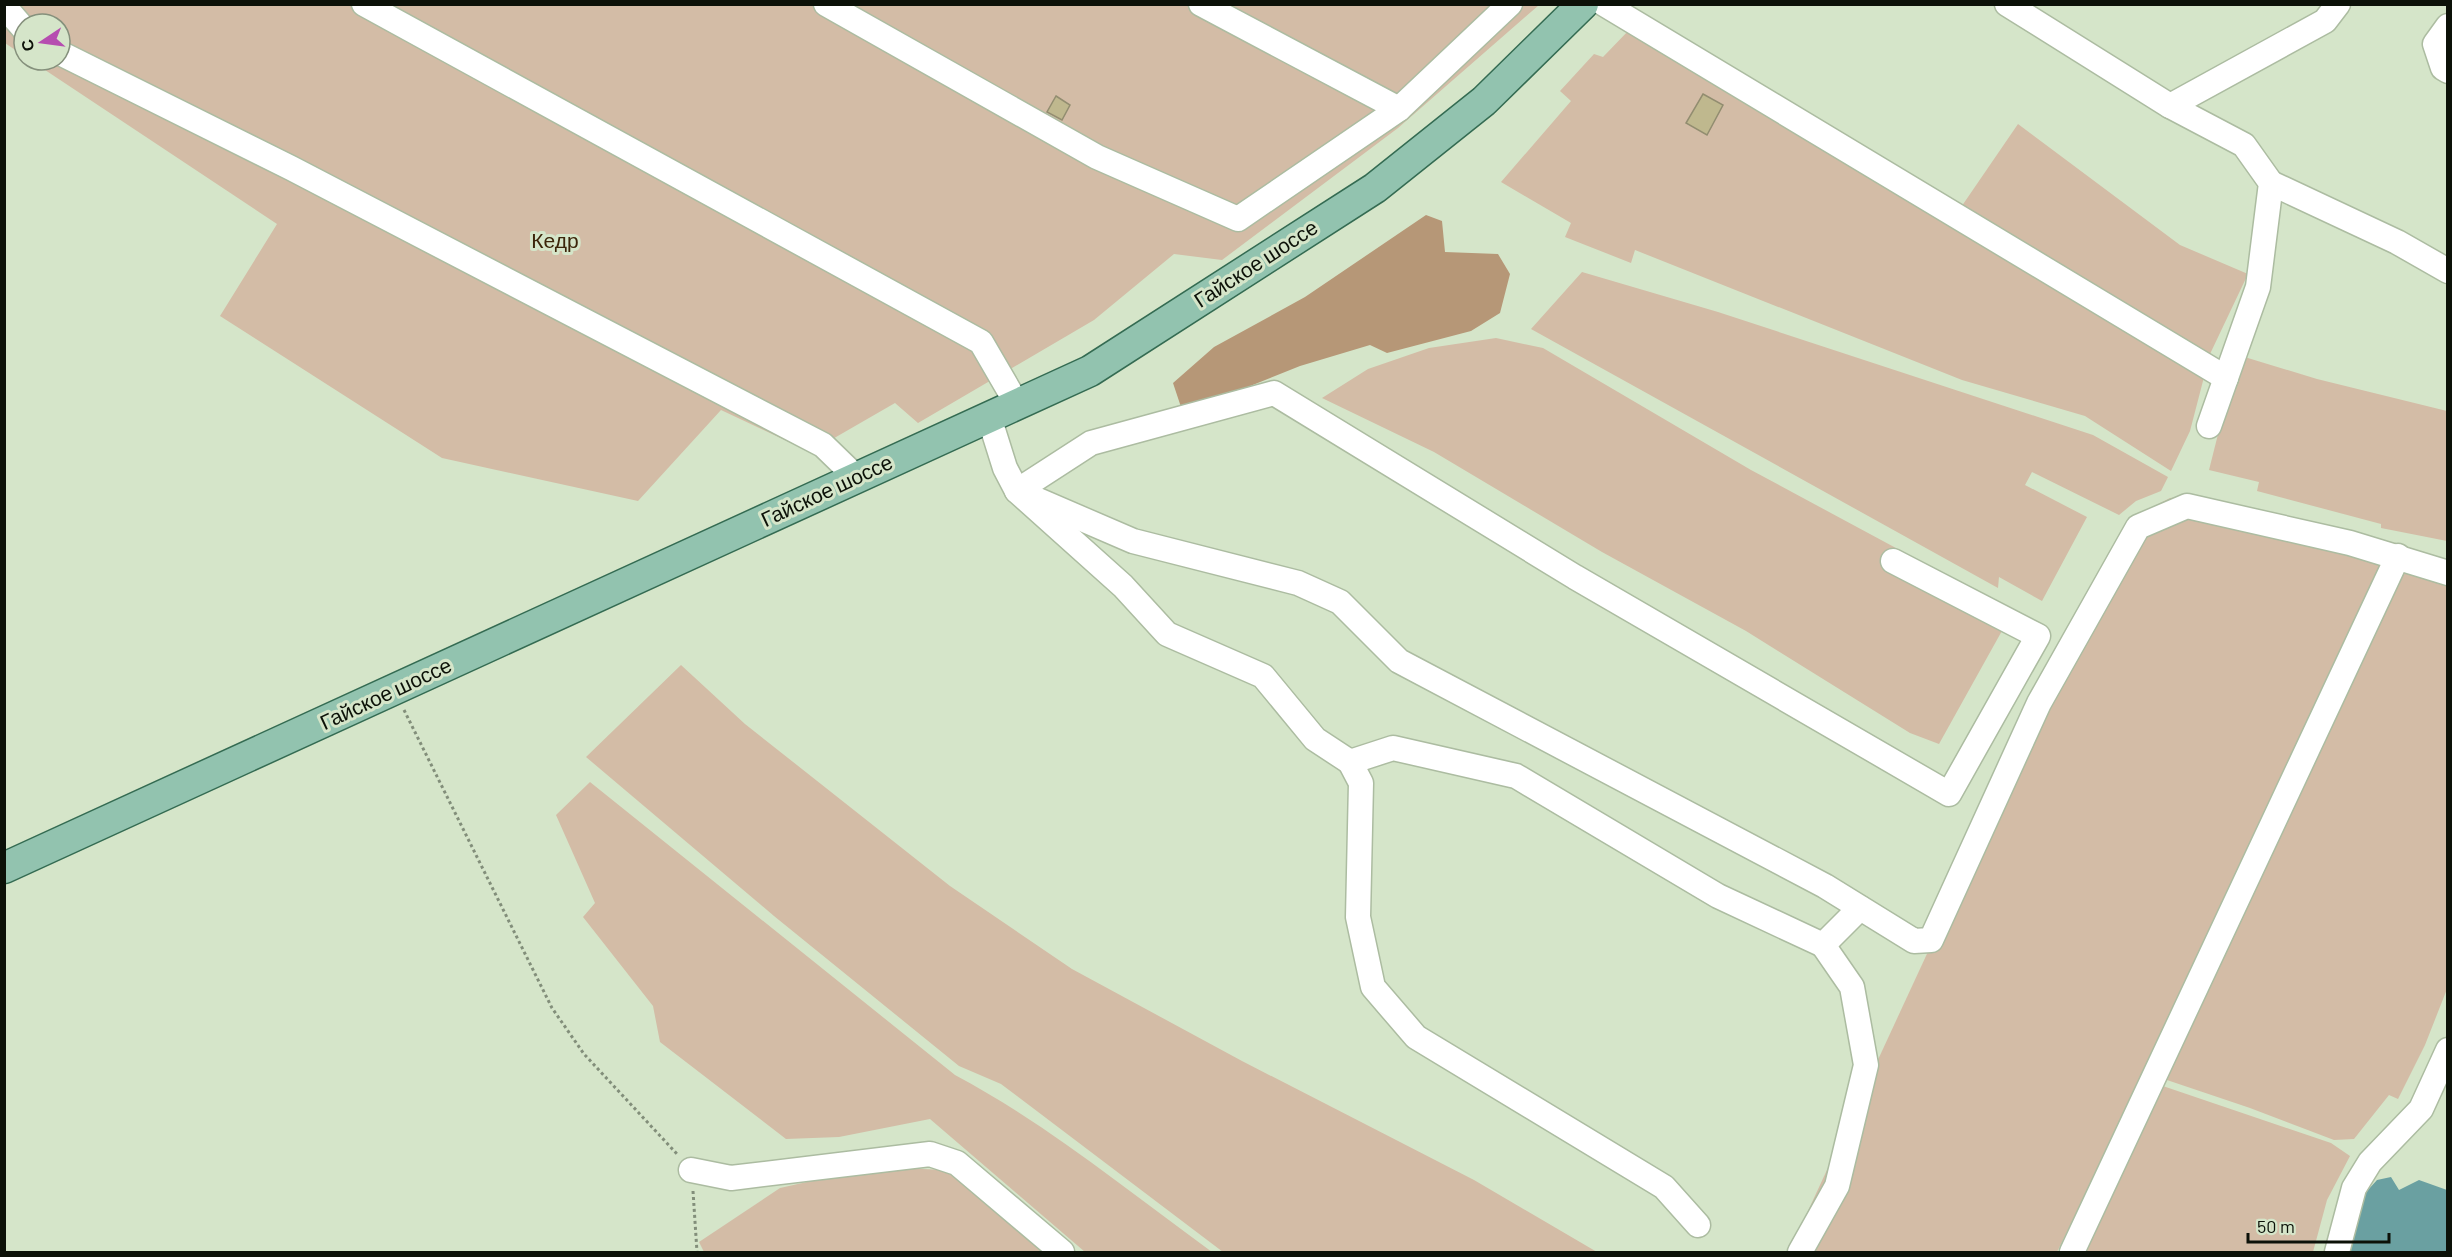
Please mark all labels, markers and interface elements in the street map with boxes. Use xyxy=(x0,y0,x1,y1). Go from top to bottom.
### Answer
north arrow xyxy=(12,12,72,72)
text: С xyxy=(16,37,37,53)
street label: Гайское шоссе xyxy=(1189,214,1322,312)
park label: Кедр xyxy=(531,227,579,252)
street label: Гайское шоссе xyxy=(757,448,896,531)
street label: Гайское шоссе xyxy=(316,651,455,734)
scale bar xyxy=(2248,1206,2389,1244)
text: 50 m xyxy=(2257,1215,2295,1237)

